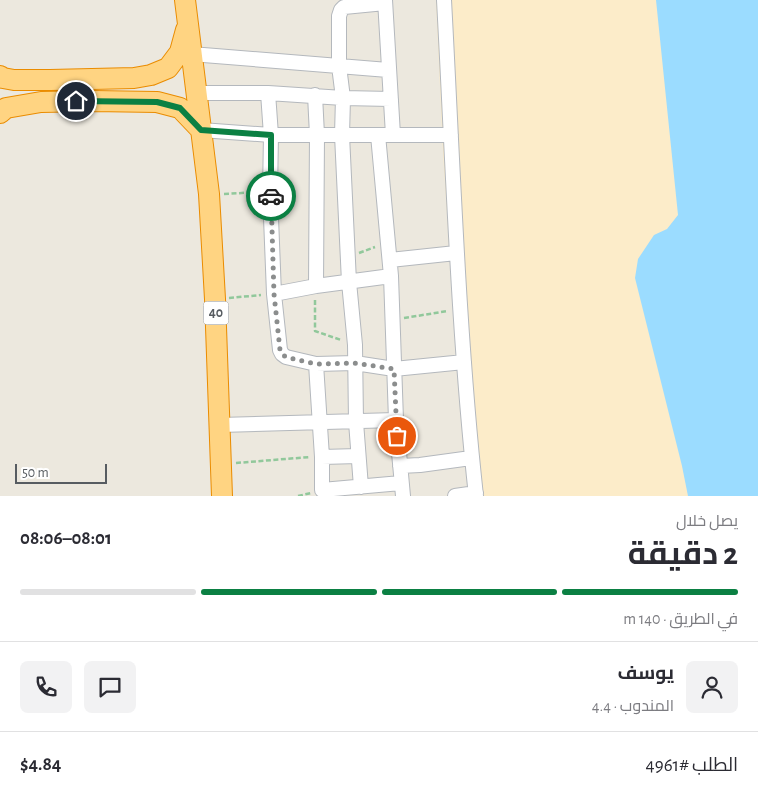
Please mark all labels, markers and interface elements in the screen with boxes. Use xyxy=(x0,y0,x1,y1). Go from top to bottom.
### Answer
pin xyxy=(55,80,97,122)
icon: home xyxy=(62,87,90,115)
courier xyxy=(246,171,296,221)
icon: car xyxy=(257,182,285,210)
road number: 40 xyxy=(204,302,228,324)
pin xyxy=(376,415,418,457)
icon: bag xyxy=(383,422,411,450)
scale bar xyxy=(15,461,108,484)
text: 50 m xyxy=(22,466,49,480)
text: يصل خلال xyxy=(676,513,738,529)
text: 08:01–08:06 xyxy=(20,529,112,548)
text: 2 دقيقة xyxy=(628,538,738,570)
text: في الطريق · 140 m xyxy=(623,611,738,627)
button: phone xyxy=(20,661,72,713)
button: chat xyxy=(84,661,136,713)
button: person xyxy=(686,661,738,713)
text: يوسف xyxy=(618,664,674,683)
text: المندوب · 4.4 xyxy=(592,698,674,714)
text: $4.84 xyxy=(20,755,61,774)
text: الطلب #4961 xyxy=(646,756,738,775)

